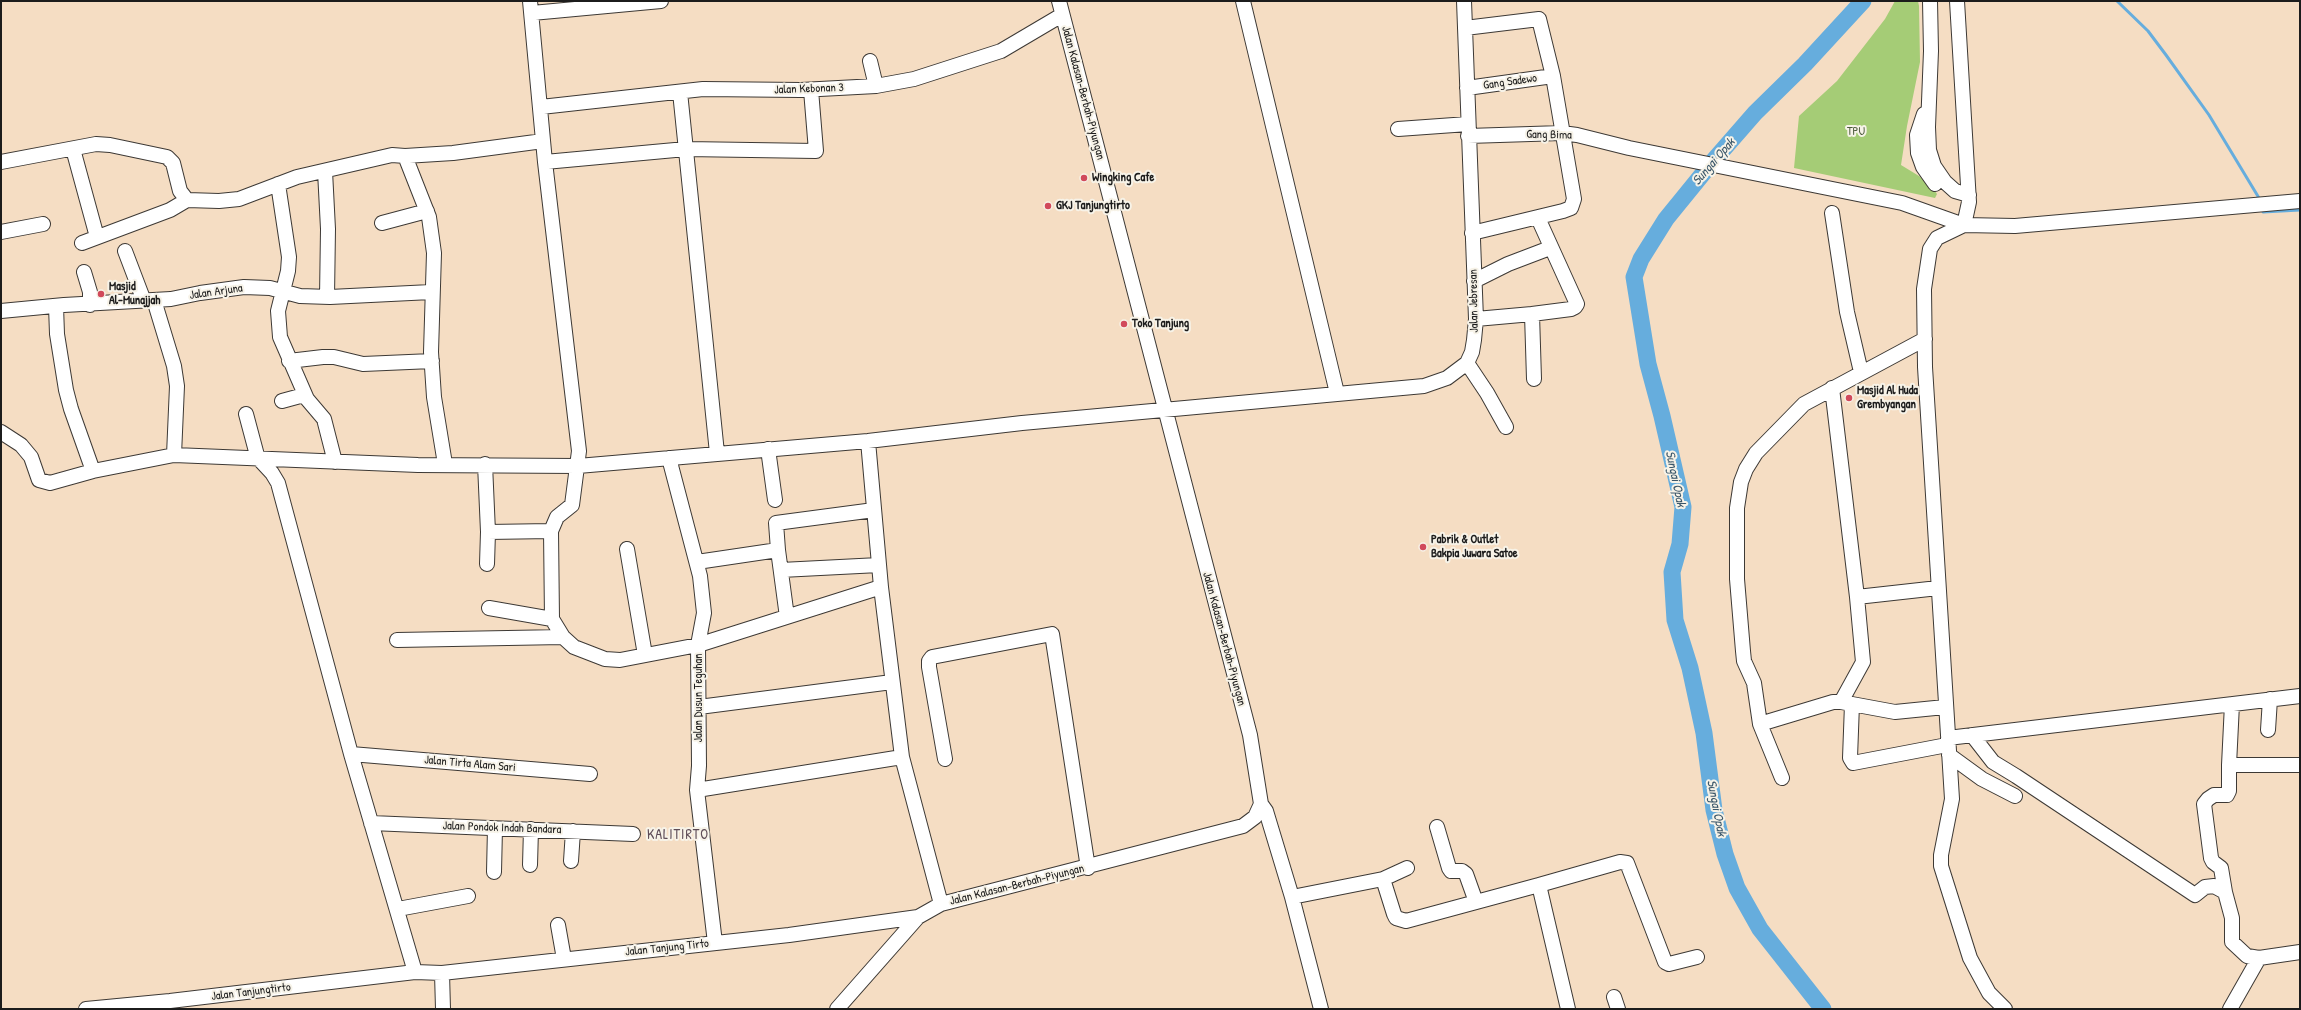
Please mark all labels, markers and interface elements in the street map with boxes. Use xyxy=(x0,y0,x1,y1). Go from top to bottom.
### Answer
street label: Jalan Kalasan-Berbah-Piyungan xyxy=(1058,25,1108,161)
street label: Gang Sadewo xyxy=(1482,71,1538,93)
street label: Jalan Kebonan 3 xyxy=(774,81,844,97)
park label: TPU xyxy=(1847,125,1865,139)
street label: Gang Bima xyxy=(1526,127,1572,143)
water label: Sungai Opak xyxy=(1689,135,1739,189)
place label: Wingking Cafe xyxy=(1092,171,1154,185)
marker: Wingking Cafe xyxy=(1079,173,1089,183)
place label: GKJ Tanjungtirto xyxy=(1056,199,1130,213)
marker: GKJ Tanjungtirto xyxy=(1043,201,1053,211)
street label: Jalan Jebresan xyxy=(1466,269,1482,333)
place label: Masjid Al-Munajjah xyxy=(109,280,160,308)
street label: Jalan Arjuna xyxy=(189,281,243,303)
marker: Masjid Al-Munajjah xyxy=(96,289,106,299)
place label: Toko Tanjung xyxy=(1132,317,1189,331)
marker: Toko Tanjung xyxy=(1119,319,1129,329)
place label: Masjid Al Huda Grembyangan xyxy=(1857,384,1918,412)
marker: Masjid Al Huda Grembyangan xyxy=(1844,393,1854,403)
water label: Sungai Opak xyxy=(1661,449,1689,509)
place label: Pabrik & Outlet Bakpia Juwara Satoe xyxy=(1431,533,1518,561)
marker: Pabrik & Outlet Bakpia Juwara Satoe xyxy=(1418,542,1428,552)
street label: Jalan Kalasan-Berbah-Piyungan xyxy=(1199,571,1249,707)
street label: Jalan Dusun Teguhan xyxy=(692,653,706,743)
street label: Jalan Tirta Alam Sari xyxy=(424,753,516,775)
water label: Sungai Opak xyxy=(1703,778,1729,838)
street label: Jalan Pondok Indah Bandara xyxy=(442,819,562,837)
district label: KALITIRTO xyxy=(647,827,709,843)
street label: Jalan Kalasan-Berbah-Piyungan xyxy=(948,861,1086,909)
street label: Jalan Tanjung Tirto xyxy=(624,936,710,960)
street label: Jalan Tanjungtirto xyxy=(211,980,291,1004)

